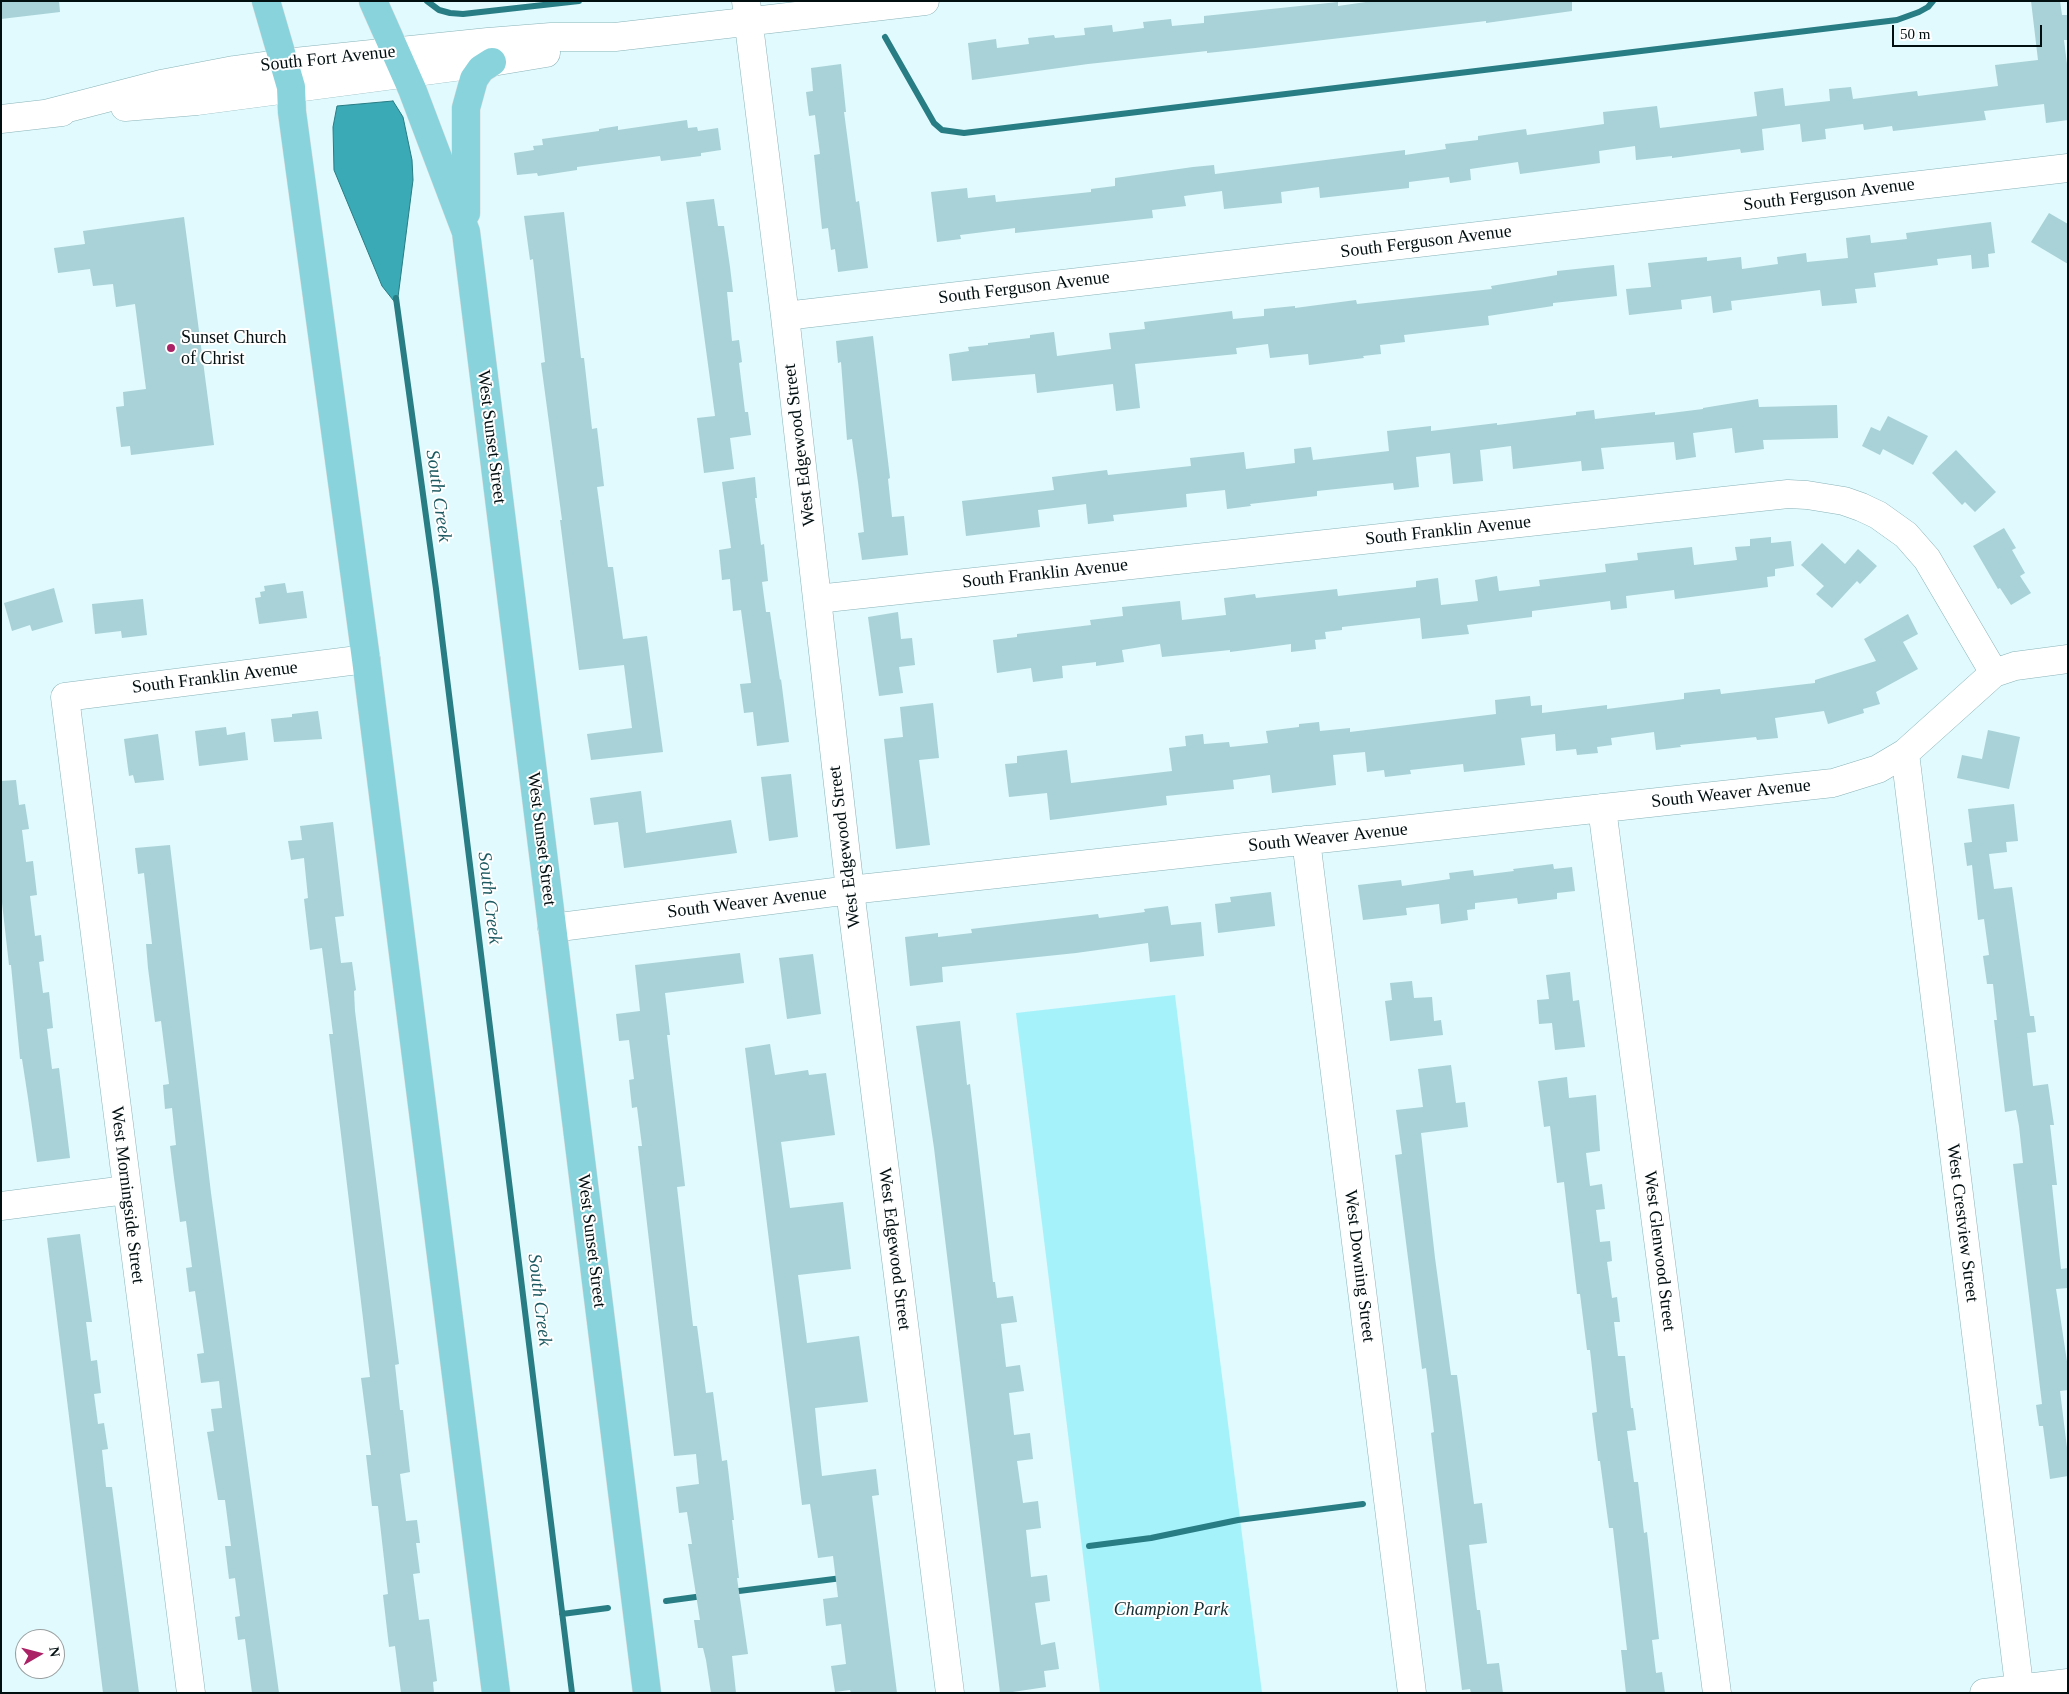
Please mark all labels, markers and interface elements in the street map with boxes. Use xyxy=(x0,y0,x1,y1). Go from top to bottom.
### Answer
scale bar xyxy=(1894,15,2044,47)
text: 50 m xyxy=(1900,26,1930,42)
street label: South Fort Avenue xyxy=(259,41,397,77)
street label: South Ferguson Avenue xyxy=(1742,174,1916,216)
street label: South Ferguson Avenue xyxy=(1339,221,1513,263)
street label: South Ferguson Avenue xyxy=(937,267,1111,309)
place label: Sunset Church of Christ xyxy=(181,327,286,369)
marker: Sunset Church of Christ xyxy=(165,342,177,354)
street label: West Edgewood Street xyxy=(779,363,821,527)
street label: West Sunset Street xyxy=(472,369,510,505)
water label: South Creek xyxy=(420,449,456,543)
street label: South Franklin Avenue xyxy=(1364,512,1532,550)
street label: South Franklin Avenue xyxy=(961,555,1129,593)
street label: South Franklin Avenue xyxy=(131,657,299,699)
street label: West Edgewood Street xyxy=(824,765,866,929)
street label: West Sunset Street xyxy=(522,771,560,907)
street label: South Weaver Avenue xyxy=(1650,775,1812,813)
street label: South Weaver Avenue xyxy=(1247,819,1409,857)
water label: South Creek xyxy=(472,851,506,945)
street label: South Weaver Avenue xyxy=(666,883,828,923)
street label: West Morningside Street xyxy=(105,1105,149,1285)
street label: West Crestview Street xyxy=(1942,1143,1982,1303)
street label: West Edgewood Street xyxy=(873,1167,915,1331)
street label: West Glenwood Street xyxy=(1638,1170,1680,1332)
street label: West Sunset Street xyxy=(572,1173,610,1309)
street label: West Downing Street xyxy=(1339,1188,1379,1344)
water label: South Creek xyxy=(522,1253,556,1347)
park label: Champion Park xyxy=(1114,1599,1228,1621)
north arrow xyxy=(15,1629,65,1679)
text: N xyxy=(46,1646,62,1658)

